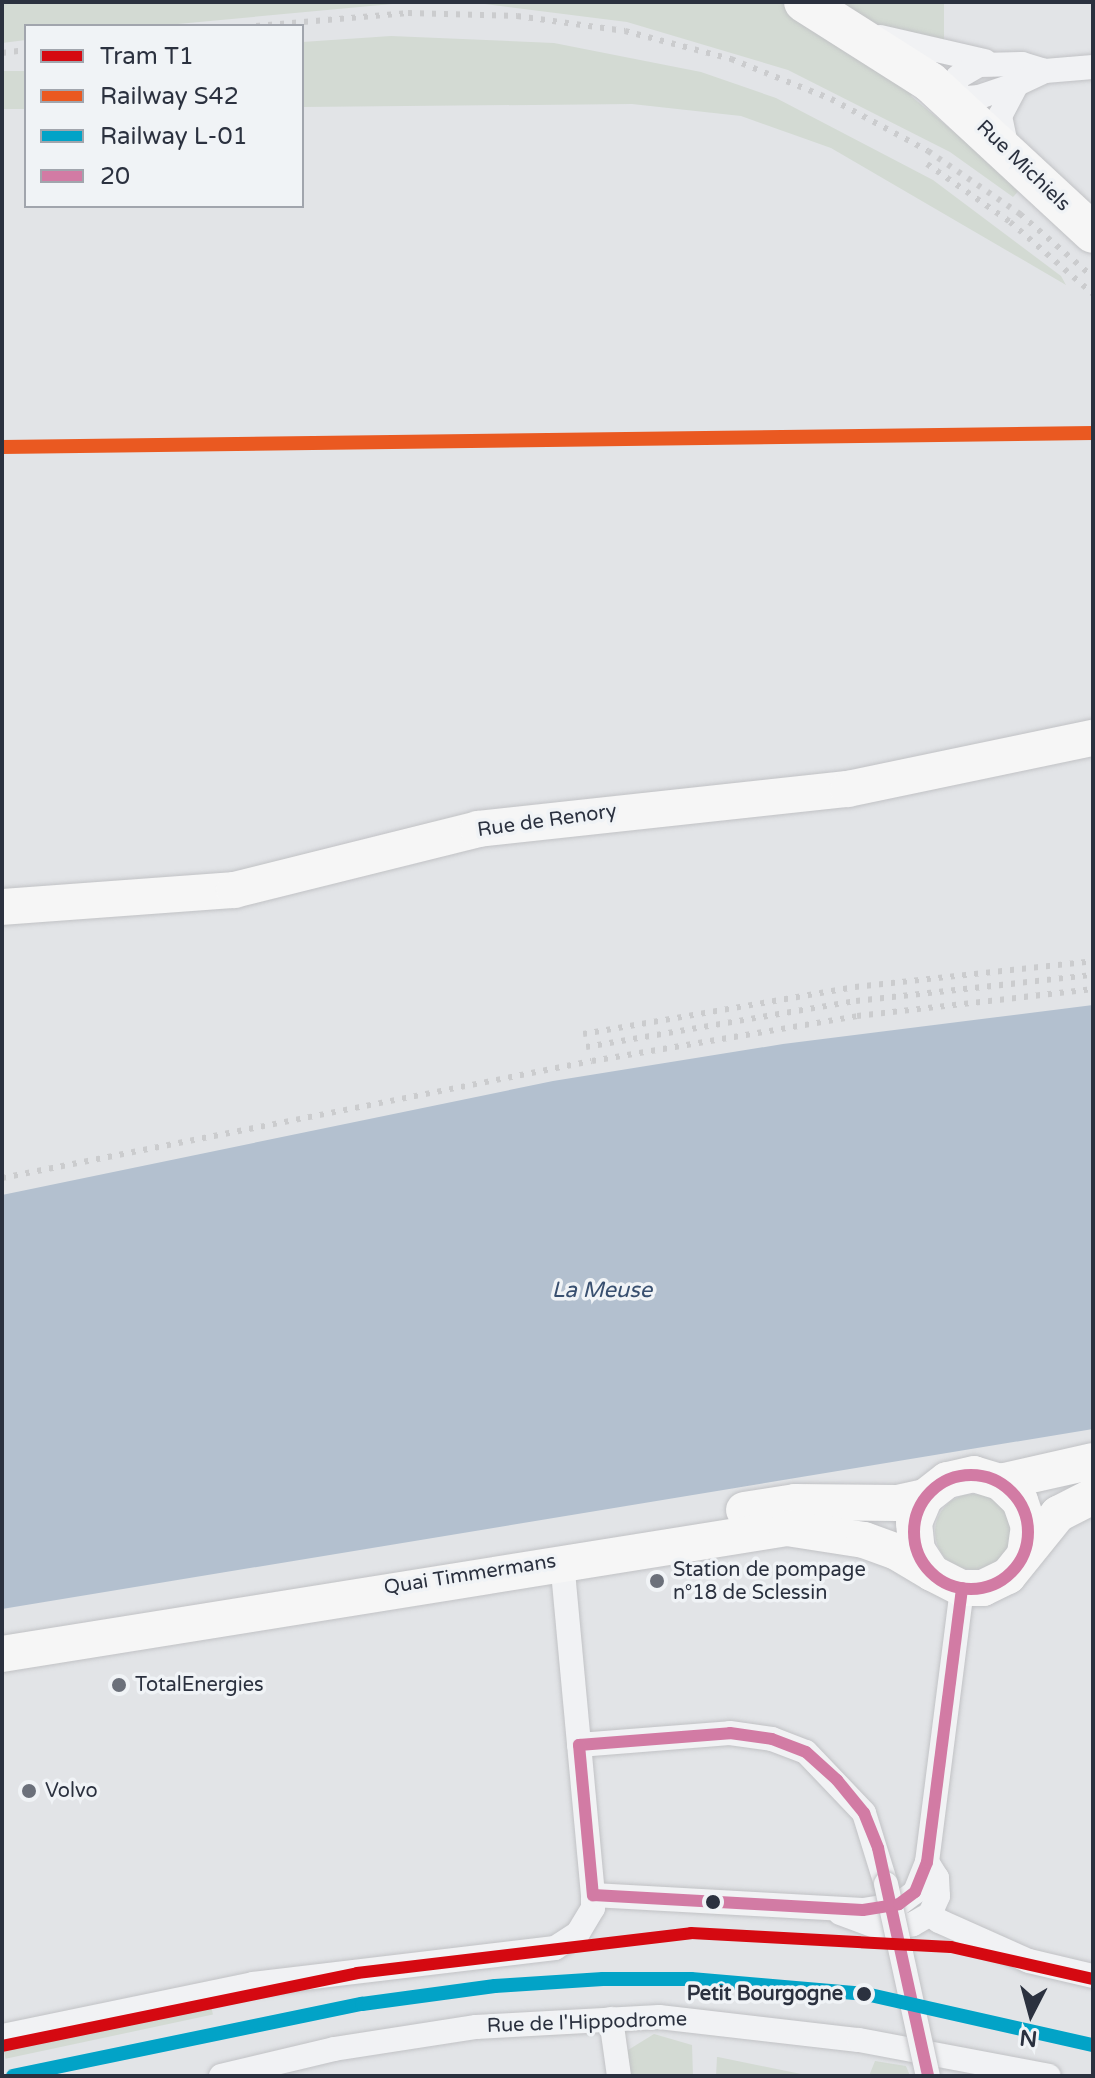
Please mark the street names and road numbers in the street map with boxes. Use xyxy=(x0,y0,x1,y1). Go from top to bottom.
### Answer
street label: Rue Michiels xyxy=(971,115,1075,217)
street label: Rue de Renory xyxy=(476,799,618,843)
street label: Quai Timmermans xyxy=(382,1550,558,1600)
street label: Rue de l'Hippodrome xyxy=(486,2008,688,2038)

